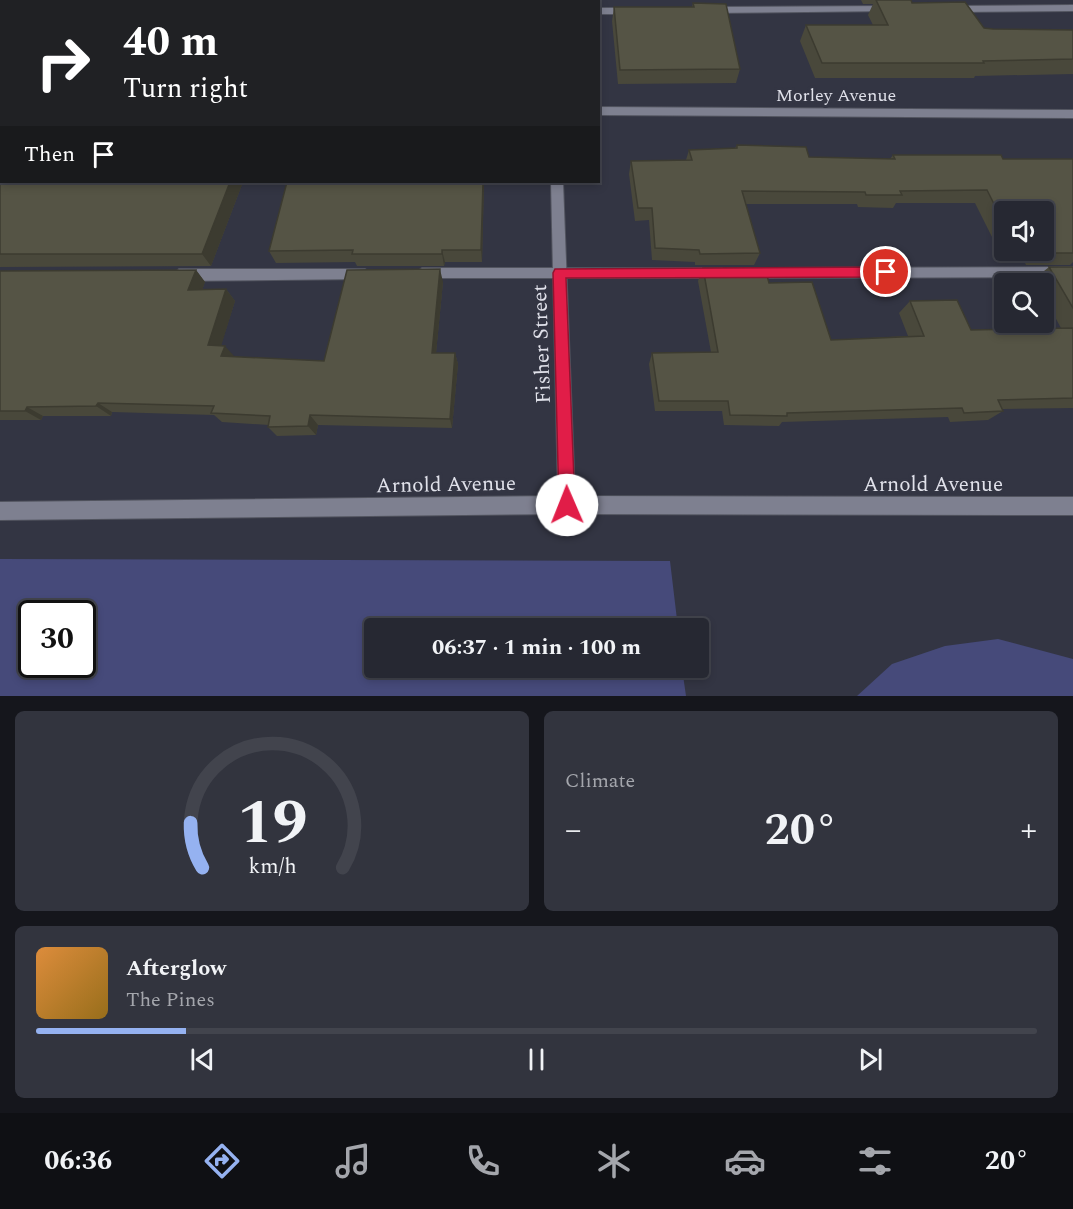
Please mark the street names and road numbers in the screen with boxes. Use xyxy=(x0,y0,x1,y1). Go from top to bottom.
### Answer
street label: Morley Avenue xyxy=(776,82,896,109)
street label: Fisher Street xyxy=(524,284,560,404)
street label: Arnold Avenue xyxy=(376,468,516,502)
street label: Arnold Avenue xyxy=(863,469,1003,501)

